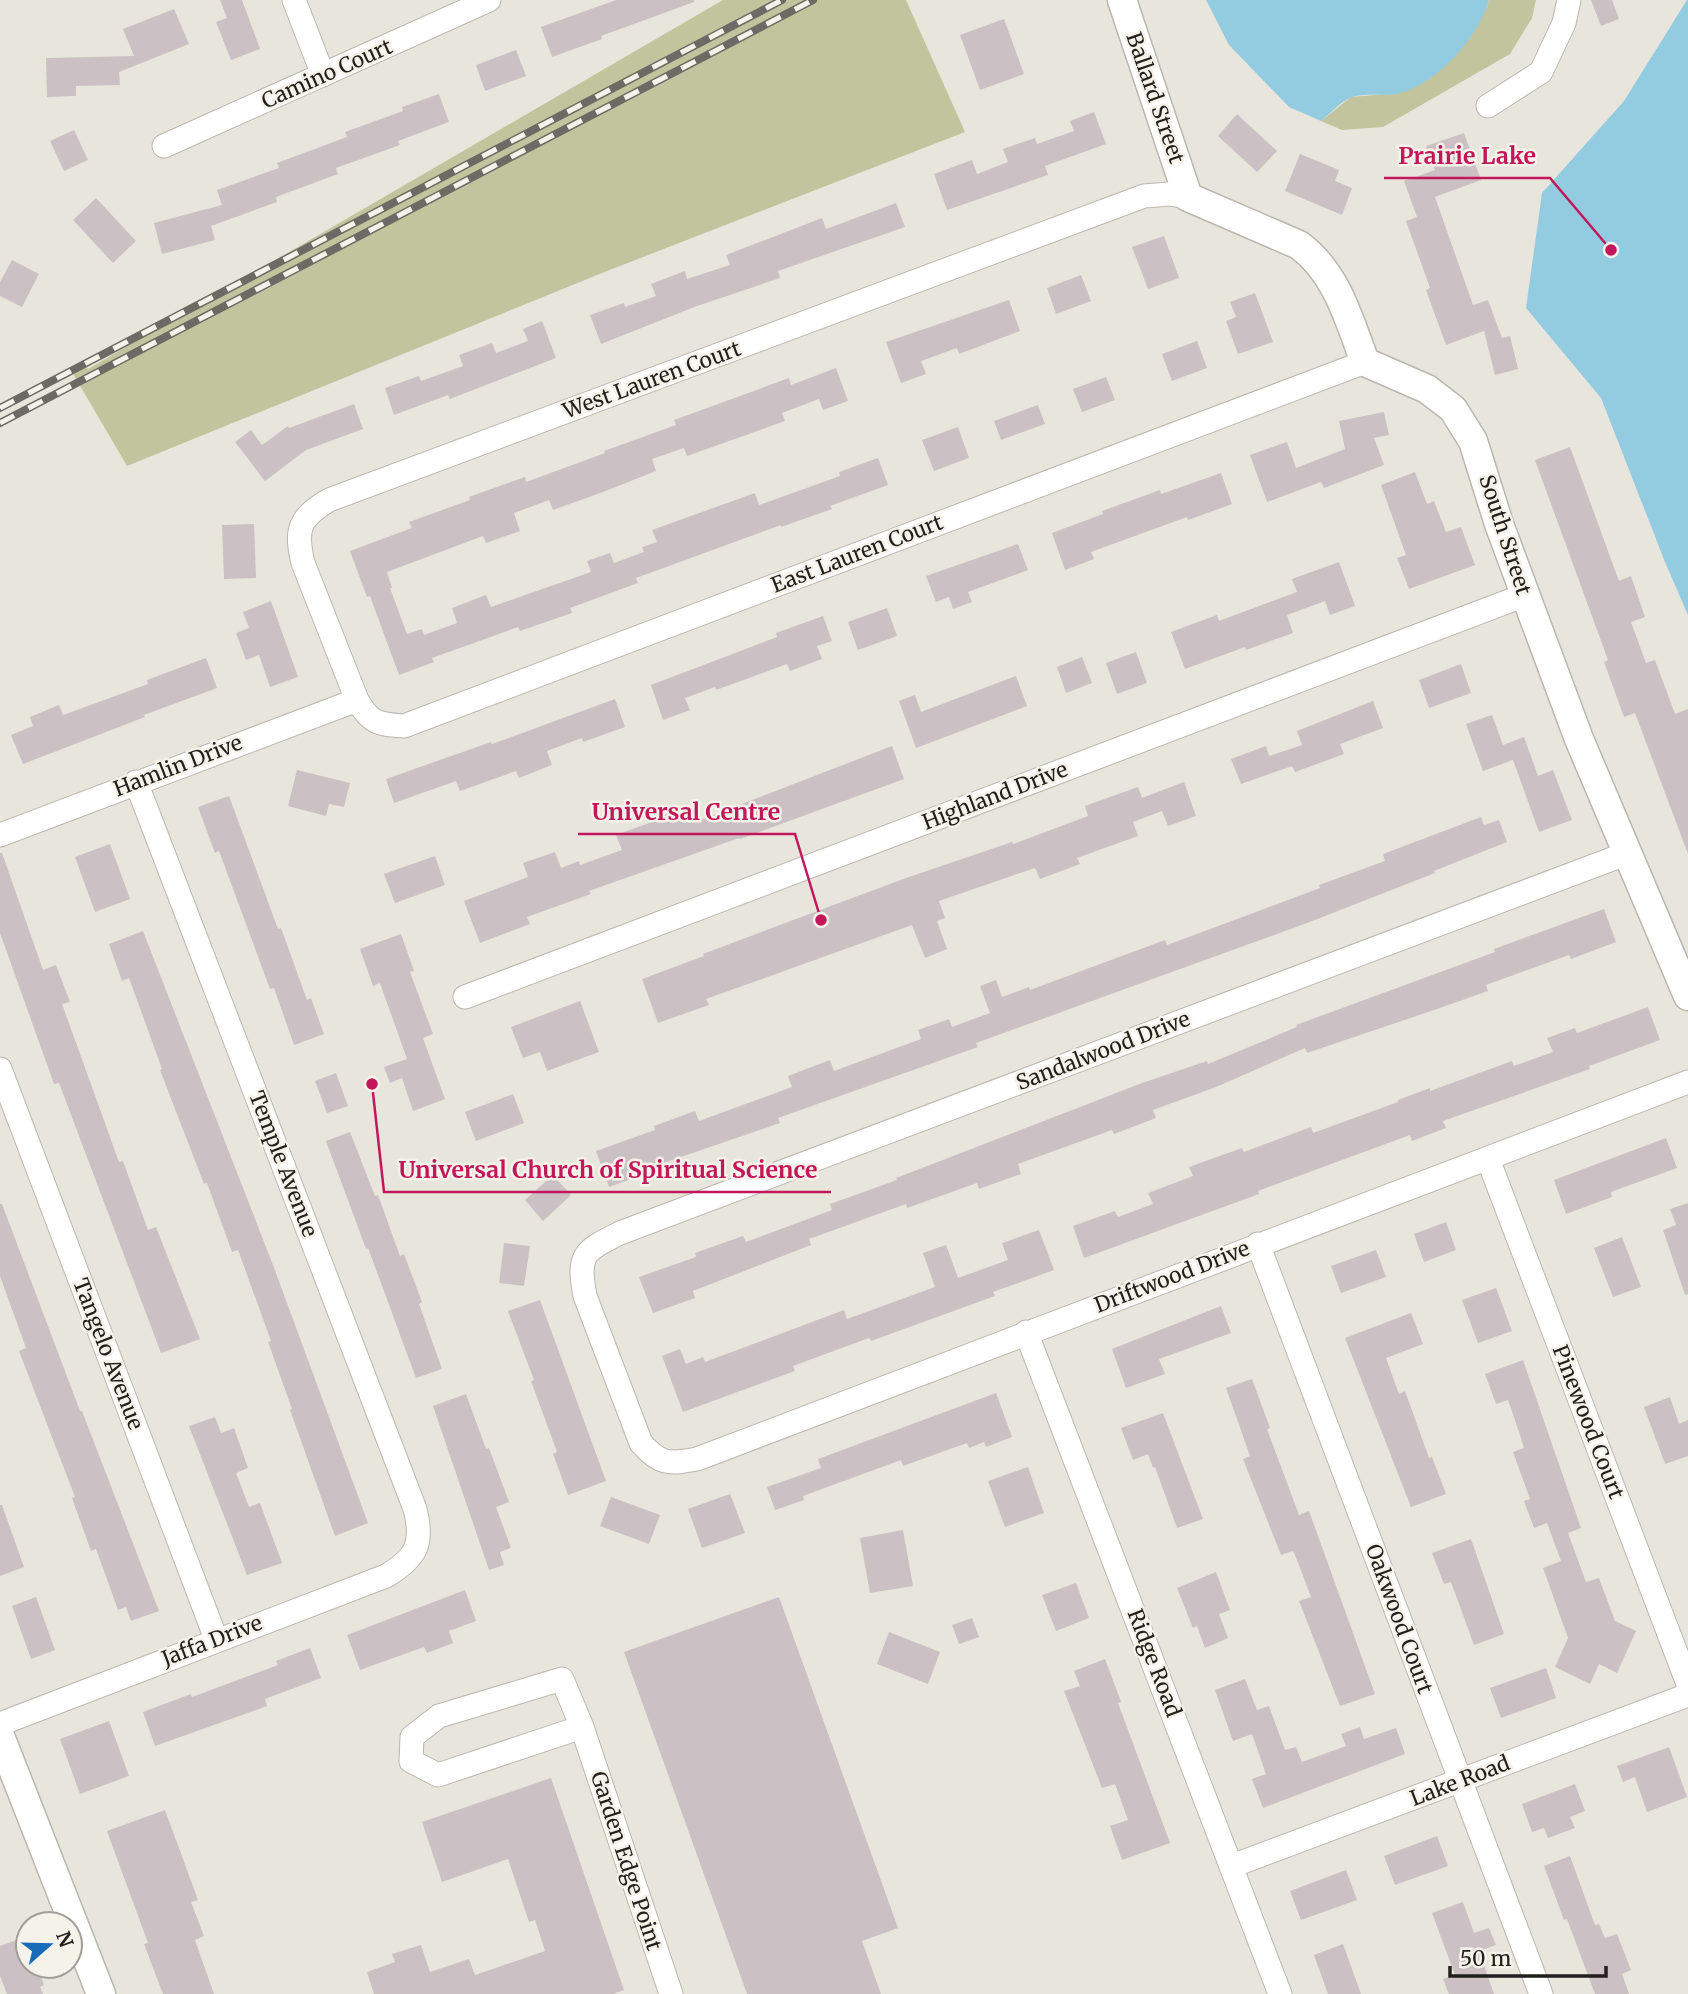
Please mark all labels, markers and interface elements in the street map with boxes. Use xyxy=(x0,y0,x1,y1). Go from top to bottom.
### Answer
street label: Ballard Street xyxy=(1120,29,1191,167)
street label: Camino Court xyxy=(257,33,396,114)
callout: Prairie Lake xyxy=(1384,134,1550,178)
text: Prairie Lake xyxy=(1398,141,1536,170)
street label: West Lauren Court xyxy=(558,335,745,425)
street label: South Street xyxy=(1473,471,1538,598)
street label: East Lauren Court xyxy=(767,508,946,599)
street label: Hamlin Drive xyxy=(110,729,246,802)
street label: Highland Drive xyxy=(918,755,1071,836)
callout: Universal Centre xyxy=(578,790,795,834)
text: Universal Centre xyxy=(592,797,780,826)
street label: Sandalwood Drive xyxy=(1012,1005,1194,1096)
street label: Temple Avenue xyxy=(243,1087,324,1241)
callout: Universal Church of Spiritual Science xyxy=(384,1148,831,1192)
text: Universal Church of Spiritual Science xyxy=(398,1155,818,1184)
street label: Driftwood Drive xyxy=(1090,1235,1253,1319)
street label: Tangelo Avenue xyxy=(67,1274,150,1433)
street label: Pinewood Court xyxy=(1547,1341,1630,1503)
street label: Oakwood Court xyxy=(1360,1540,1439,1697)
street label: Ridge Road xyxy=(1122,1605,1188,1721)
street label: Jaffa Drive xyxy=(157,1609,266,1672)
street label: Lake Road xyxy=(1406,1749,1514,1812)
street label: Garden Edge Point xyxy=(585,1768,668,1954)
north arrow xyxy=(14,1910,84,1980)
text: N xyxy=(51,1928,79,1950)
scale bar xyxy=(1450,1934,1606,1978)
text: 50 m xyxy=(1460,1945,1511,1972)

